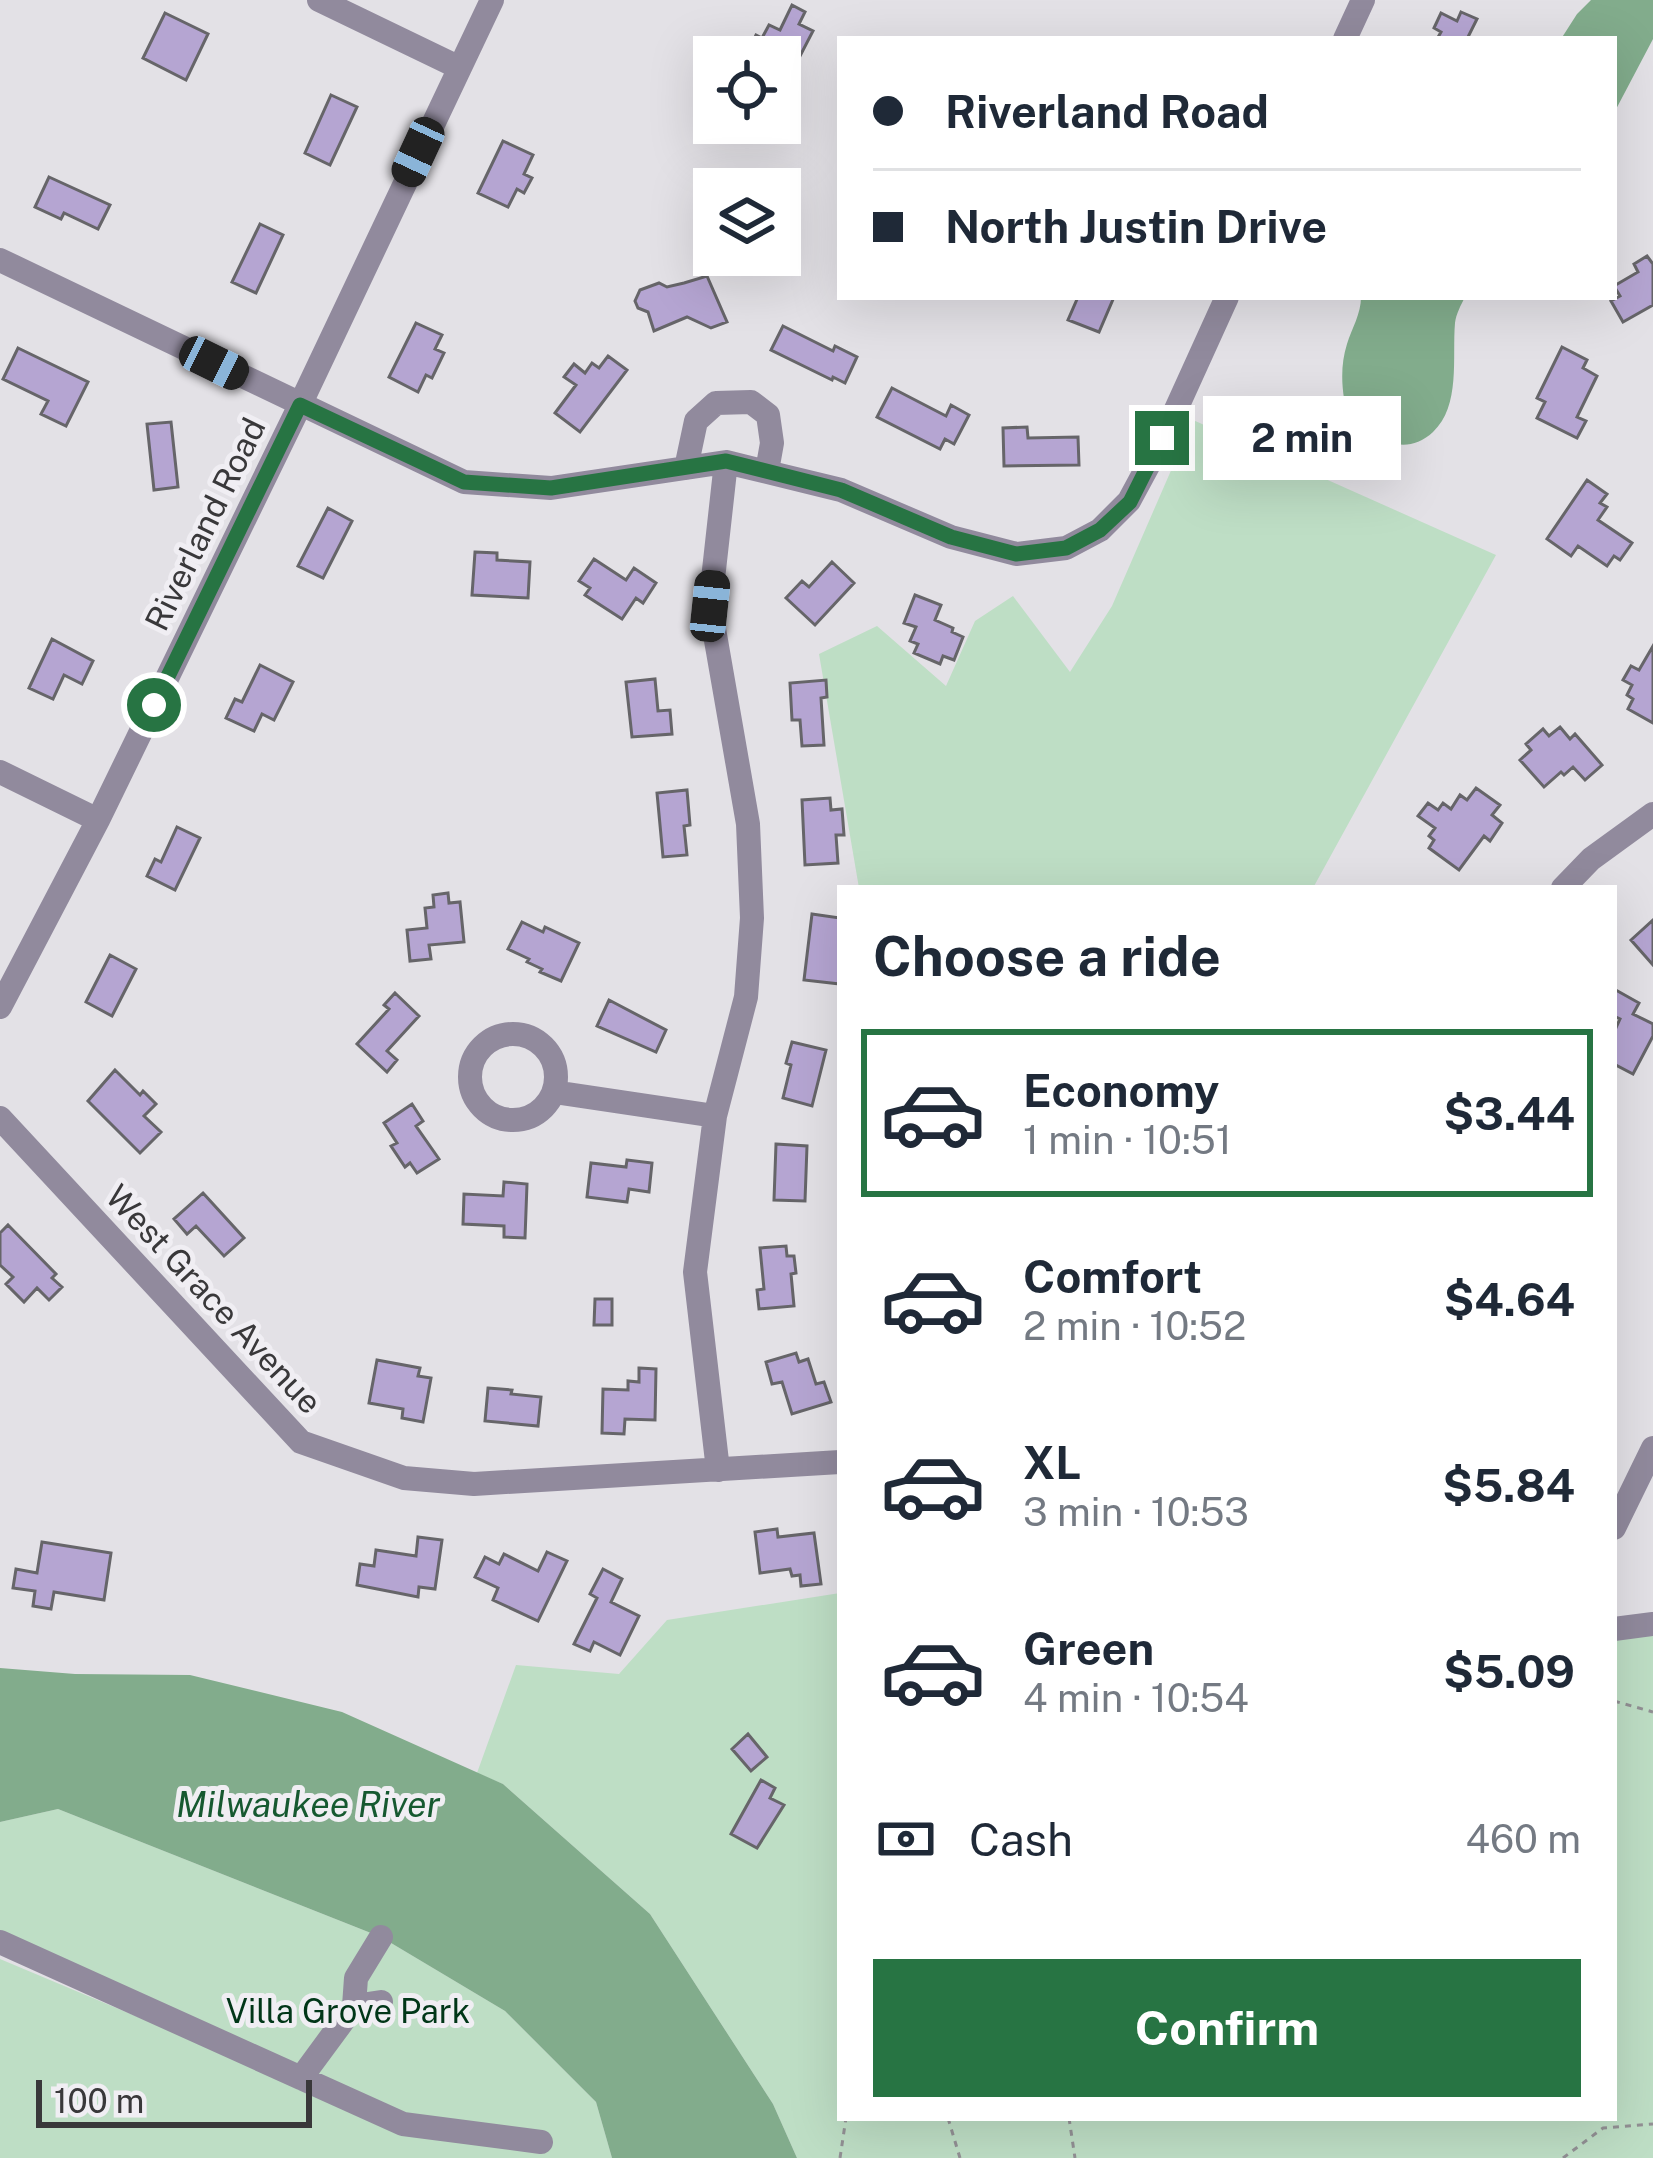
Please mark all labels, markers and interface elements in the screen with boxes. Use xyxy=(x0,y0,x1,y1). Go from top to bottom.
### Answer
map controls xyxy=(693,36,801,276)
button: locate xyxy=(693,36,801,144)
text: Riverland Road xyxy=(945,85,1269,138)
car xyxy=(386,112,450,192)
button: layers xyxy=(693,168,801,276)
text: North Justin Drive xyxy=(945,200,1327,253)
car xyxy=(174,331,254,395)
callout: 2 min xyxy=(1204,396,1402,480)
route end xyxy=(1135,411,1189,465)
street label: Riverland Road xyxy=(137,412,273,636)
text: 2 min xyxy=(1251,415,1353,461)
car xyxy=(688,568,732,644)
route start xyxy=(127,678,181,732)
text: Choose a ride xyxy=(873,925,1221,988)
icon: car xyxy=(879,1059,987,1167)
text: Economy xyxy=(1023,1064,1219,1117)
text: $3.44 xyxy=(1443,1087,1575,1140)
text: 1 min · 10:51 xyxy=(1023,1117,1232,1163)
street label: West Grace Avenue xyxy=(98,1177,330,1421)
icon: car xyxy=(879,1245,987,1353)
text: Comfort xyxy=(1023,1250,1202,1303)
text: $4.64 xyxy=(1444,1273,1575,1326)
text: 2 min · 10:52 xyxy=(1023,1303,1246,1349)
icon: car xyxy=(879,1431,987,1539)
text: XL xyxy=(1023,1436,1081,1489)
text: $5.84 xyxy=(1442,1459,1575,1512)
text: 3 min · 10:53 xyxy=(1023,1489,1249,1535)
icon: car xyxy=(879,1617,987,1725)
text: Green xyxy=(1023,1622,1154,1675)
text: $5.09 xyxy=(1443,1645,1575,1698)
text: 4 min · 10:54 xyxy=(1023,1675,1249,1721)
water label: Milwaukee River xyxy=(176,1783,440,1825)
icon: cash xyxy=(873,1806,939,1872)
text: Cash xyxy=(969,1813,1073,1866)
text: 460 m xyxy=(1465,1816,1581,1862)
button: Confirm xyxy=(873,1959,1581,2097)
park label: Villa Grove Park xyxy=(226,1992,470,2030)
scale bar xyxy=(36,2074,312,2127)
text: 100 m xyxy=(54,2082,144,2120)

